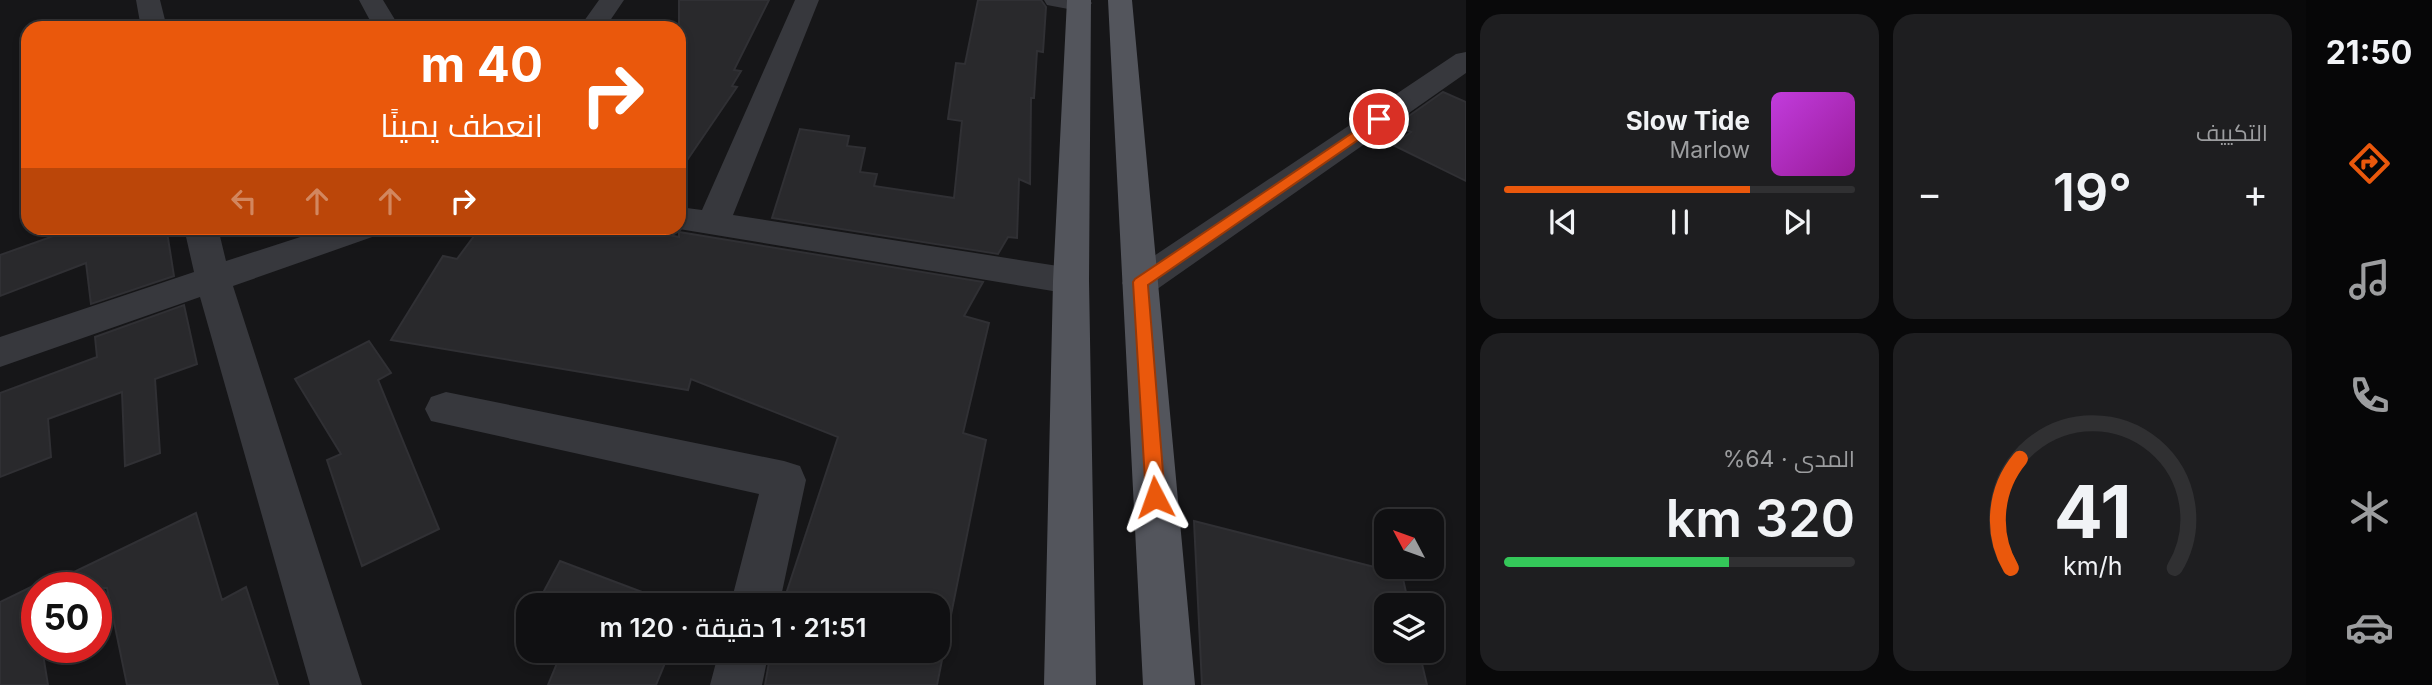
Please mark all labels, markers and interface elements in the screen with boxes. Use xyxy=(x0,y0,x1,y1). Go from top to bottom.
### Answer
text: 21:50 xyxy=(2326,33,2412,72)
text: 40 m xyxy=(420,35,543,94)
icon: right xyxy=(567,49,658,140)
pin xyxy=(1349,89,1409,149)
icon: arrive xyxy=(1360,100,1398,138)
text: Slow Tide xyxy=(1626,105,1750,136)
text: انعطف يمينًا xyxy=(380,106,543,145)
text: التكييف xyxy=(2196,119,2268,147)
text: Marlow xyxy=(1670,136,1750,164)
icon: directions xyxy=(2345,139,2394,188)
text: 19° xyxy=(2053,161,2132,224)
text: − xyxy=(1917,170,1942,216)
text: + xyxy=(2243,170,2268,216)
icon: left xyxy=(225,182,263,220)
icon: ahead xyxy=(298,182,336,220)
icon: ahead xyxy=(371,182,409,220)
icon: right xyxy=(444,182,482,220)
icon: previous xyxy=(1544,203,1582,241)
icon: pause xyxy=(1661,203,1699,241)
icon: next xyxy=(1778,203,1816,241)
icon: music xyxy=(2345,255,2394,304)
icon: phone xyxy=(2345,371,2394,420)
text: المدى · 64% xyxy=(1723,445,1855,473)
position arrow xyxy=(1118,460,1192,534)
text: 41 xyxy=(2054,467,2131,556)
text: 320 km xyxy=(1666,487,1855,550)
icon: climate xyxy=(2345,487,2394,536)
north arrow xyxy=(1374,509,1444,579)
map controls xyxy=(1374,509,1444,663)
text: km/h xyxy=(2063,551,2122,581)
speed limit sign: 50 xyxy=(21,572,112,663)
button: layers xyxy=(1374,593,1444,663)
icon: car xyxy=(2345,603,2394,652)
text: 21:51 · 1 دقيقة · 120 m xyxy=(600,612,866,643)

